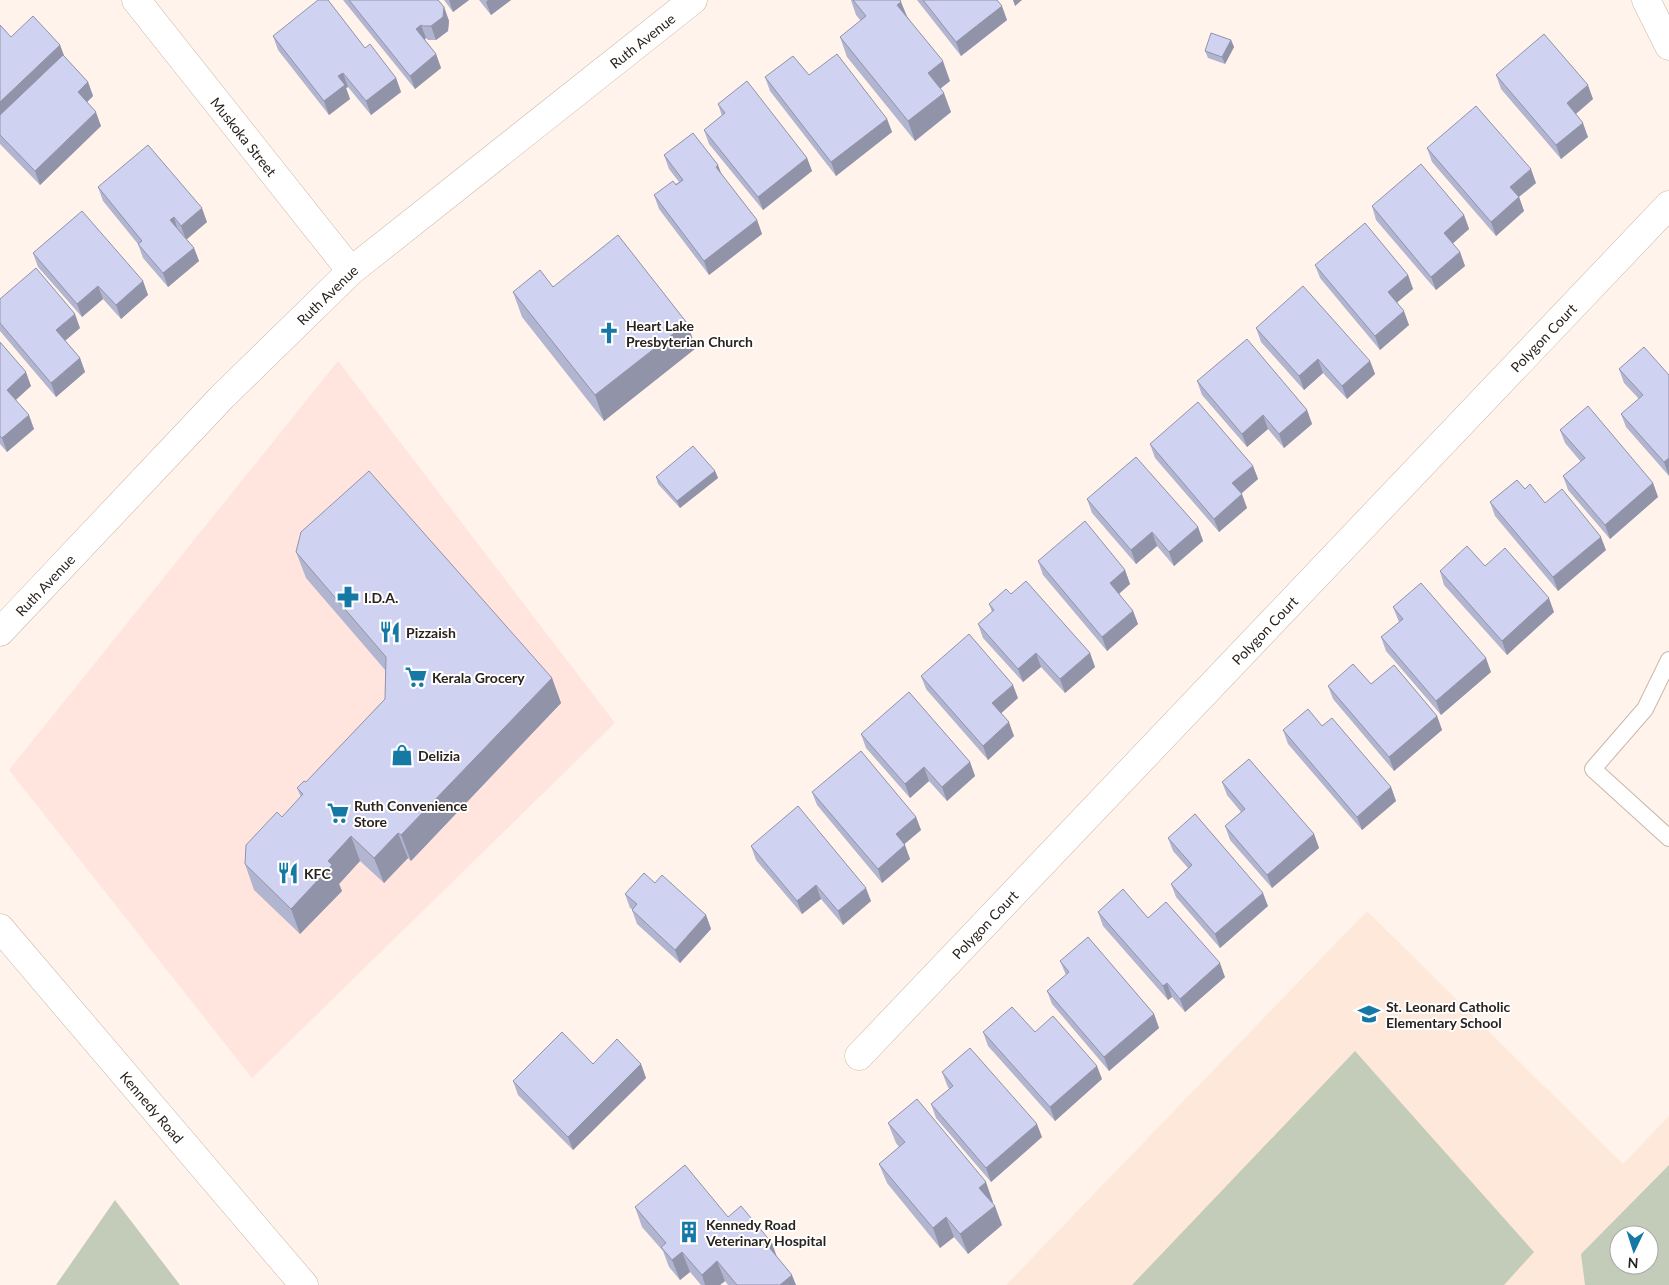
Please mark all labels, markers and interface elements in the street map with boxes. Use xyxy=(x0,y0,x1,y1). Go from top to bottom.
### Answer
street label: Ruth Avenue xyxy=(606,9,678,71)
street label: Muskoka Street xyxy=(208,93,281,179)
street label: Ruth Avenue xyxy=(293,261,361,328)
street label: Polygon Court xyxy=(1506,300,1579,375)
place label: Heart Lake Presbyterian Church xyxy=(626,317,753,350)
church icon: Heart Lake Presbyterian Church xyxy=(596,320,622,346)
street label: Ruth Avenue xyxy=(11,550,78,619)
pharmacy icon: I.D.A. xyxy=(335,584,361,610)
place label: I.D.A. xyxy=(364,589,398,606)
street label: Polygon Court xyxy=(1228,592,1301,668)
restaurant icon: Pizzaish xyxy=(377,619,403,645)
place label: Pizzaish xyxy=(406,624,456,641)
supermarket icon: Kerala Grocery xyxy=(403,664,429,690)
place label: Kerala Grocery xyxy=(432,669,525,686)
shop icon: Delizia xyxy=(389,742,415,768)
place label: Delizia xyxy=(418,747,460,764)
place label: Ruth Convenience Store xyxy=(354,797,468,830)
supermarket icon: Ruth Convenience Store xyxy=(325,800,351,826)
restaurant icon: KFC xyxy=(275,860,301,886)
place label: KFC xyxy=(304,865,331,882)
street label: Polygon Court xyxy=(948,886,1021,962)
place label: St. Leonard Catholic Elementary School xyxy=(1386,998,1511,1031)
school or university icon: St. Leonard Catholic Elementary School xyxy=(1356,1001,1382,1027)
street label: Kennedy Road xyxy=(117,1068,188,1146)
place label: Kennedy Road Veterinary Hospital xyxy=(705,1216,826,1249)
building icon: Kennedy Road Veterinary Hospital xyxy=(676,1219,702,1245)
north arrow xyxy=(1609,1225,1659,1275)
text: N xyxy=(1627,1255,1639,1272)

